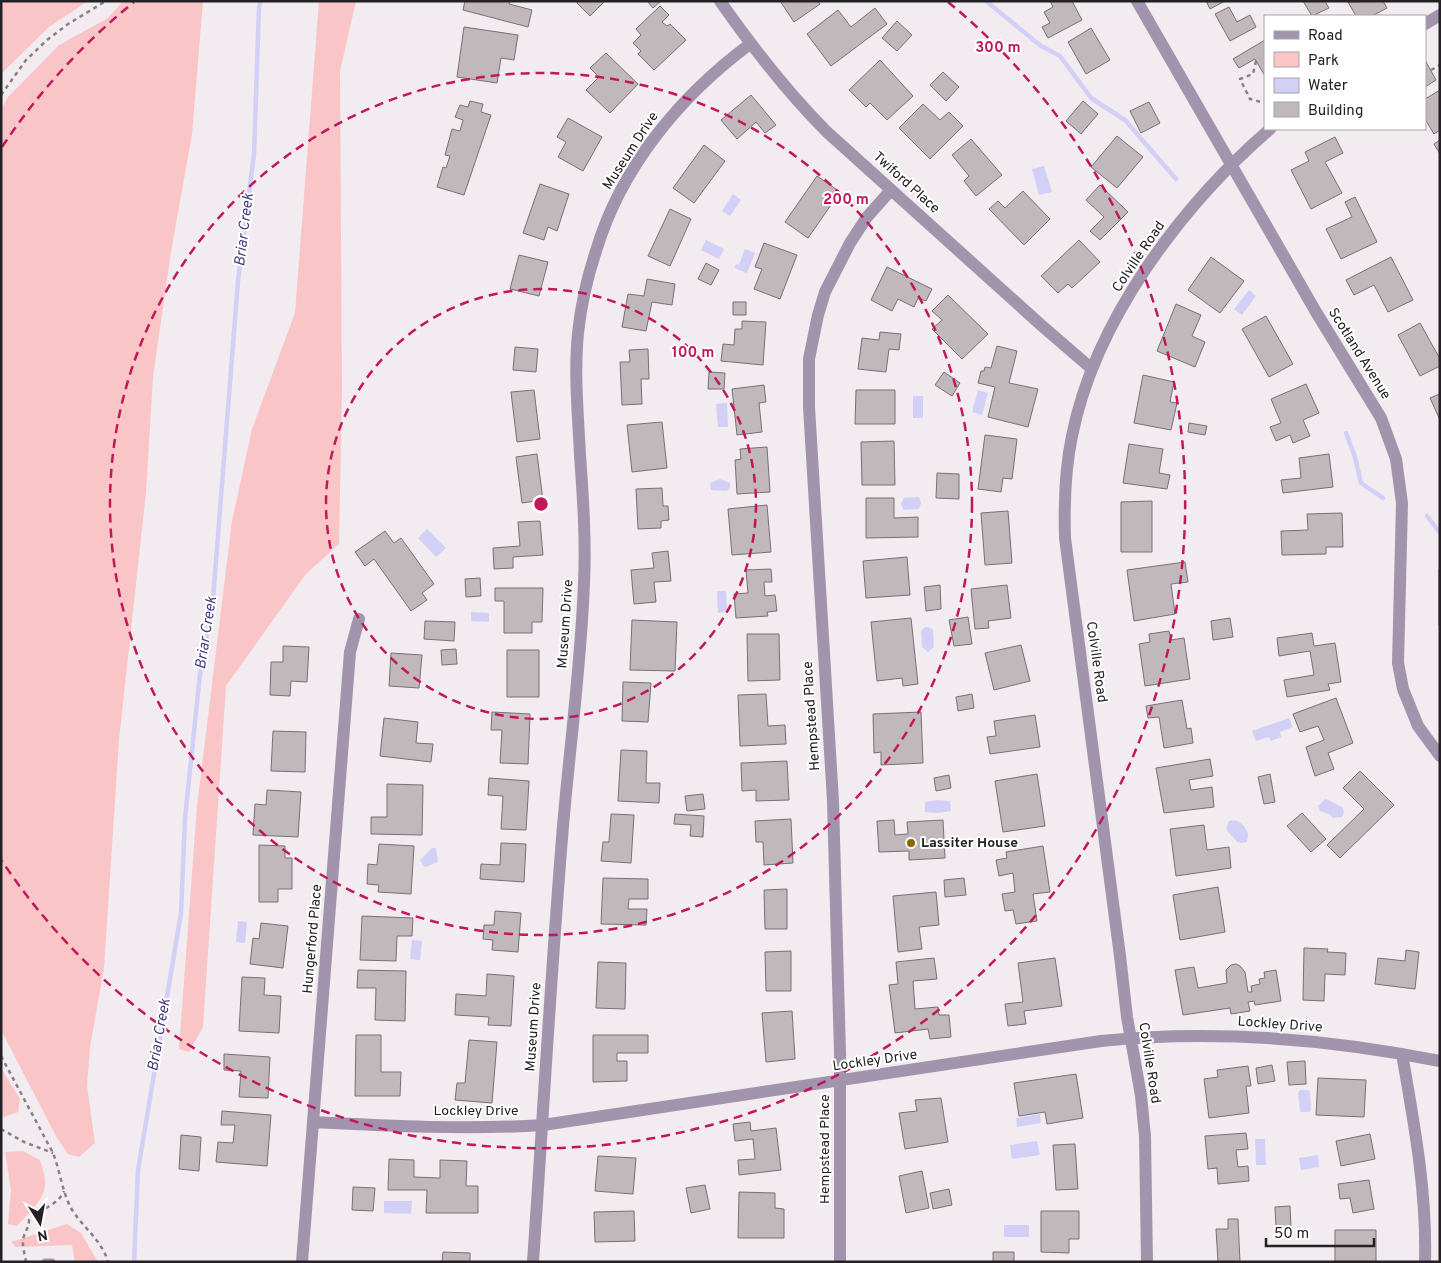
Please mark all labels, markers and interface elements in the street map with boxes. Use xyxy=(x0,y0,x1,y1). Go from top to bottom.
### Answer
legend xyxy=(1264,15,1426,130)
text: Road xyxy=(1308,27,1343,46)
text: 300 m xyxy=(975,39,1021,58)
text: Park xyxy=(1308,52,1339,71)
text: Water xyxy=(1308,77,1348,96)
text: Building xyxy=(1308,102,1363,121)
street label: Museum Drive xyxy=(600,109,662,193)
street label: Twiford Place xyxy=(869,149,943,217)
text: 200 m xyxy=(823,191,869,210)
water label: Briar Creek xyxy=(231,192,259,268)
street label: Colville Road xyxy=(1109,218,1169,296)
street label: Scotland Avenue xyxy=(1324,305,1394,403)
text: 100 m xyxy=(672,344,714,363)
centre of rings xyxy=(532,495,550,513)
street label: Museum Drive xyxy=(554,579,578,669)
water label: Briar Creek xyxy=(192,595,222,671)
street label: Colville Road xyxy=(1082,620,1110,704)
street label: Hempstead Place xyxy=(800,661,824,771)
place label: Lassiter House xyxy=(921,835,1018,852)
marker: Lassiter House xyxy=(905,837,917,849)
street label: Hungerford Place xyxy=(300,883,326,995)
street label: Museum Drive xyxy=(522,982,546,1072)
water label: Briar Creek xyxy=(144,997,176,1073)
street label: Lockley Drive xyxy=(1237,1014,1323,1036)
street label: Colville Road xyxy=(1134,1021,1164,1105)
street label: Lockley Drive xyxy=(832,1047,918,1075)
street label: Hempstead Place xyxy=(817,1094,834,1204)
street label: Lockley Drive xyxy=(433,1103,519,1120)
north arrow xyxy=(15,1198,65,1248)
scale bar xyxy=(1266,1216,1374,1248)
text: N xyxy=(36,1225,49,1244)
text: 50 m xyxy=(1274,1225,1309,1244)

